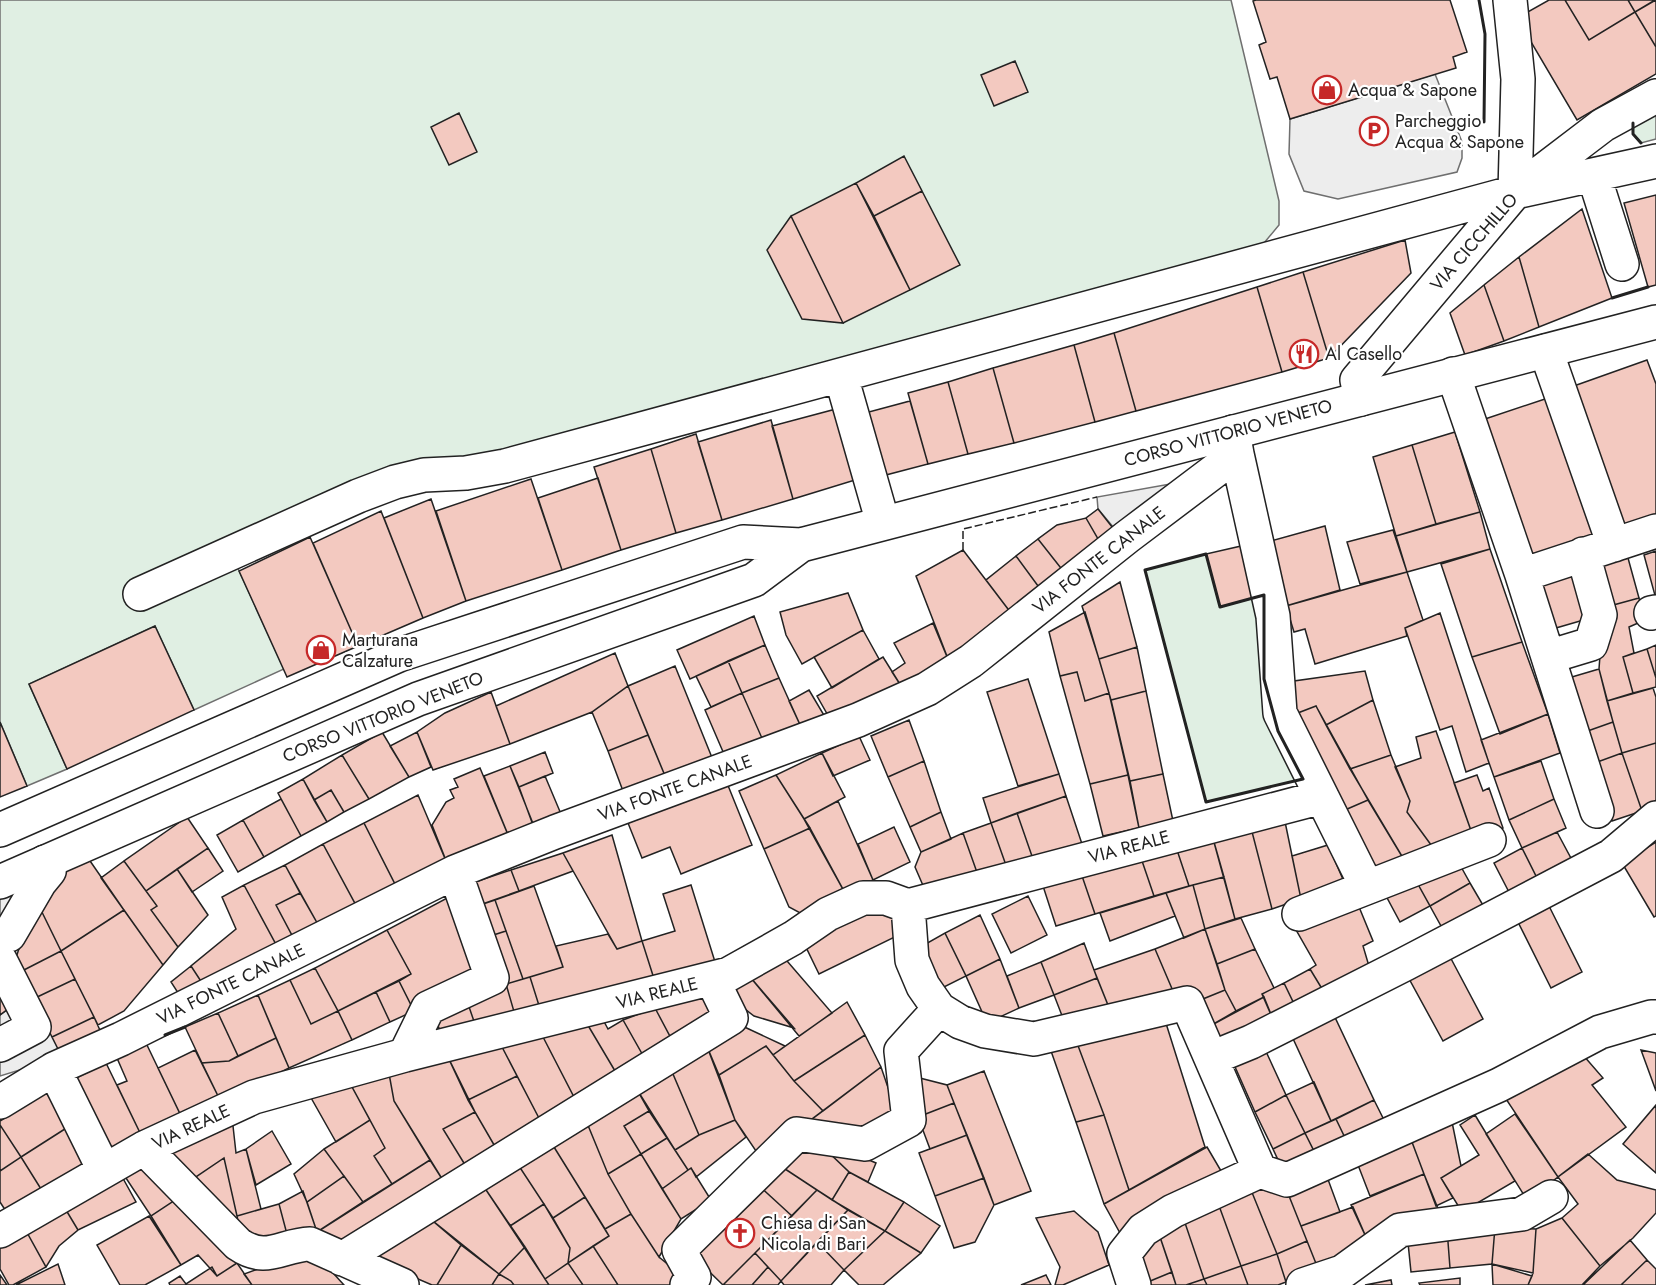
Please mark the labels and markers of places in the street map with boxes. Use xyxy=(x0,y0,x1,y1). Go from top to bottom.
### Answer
shop icon: Acqua & Sapone xyxy=(1311,74,1343,106)
place label: Acqua & Sapone xyxy=(1348,77,1477,103)
place label: Parcheggio Acqua & Sapone xyxy=(1395,108,1524,155)
parking icon: Parcheggio Acqua & Sapone xyxy=(1358,115,1390,147)
restaurant icon: Al Casello xyxy=(1288,338,1320,370)
place label: Al Casello xyxy=(1325,341,1402,367)
place label: Marturana Calzature xyxy=(342,627,418,674)
shop icon: Marturana Calzature xyxy=(305,634,337,666)
place label: Chiesa di San Nicola di Bari xyxy=(761,1210,866,1257)
church icon: Chiesa di San Nicola di Bari xyxy=(724,1217,756,1249)

